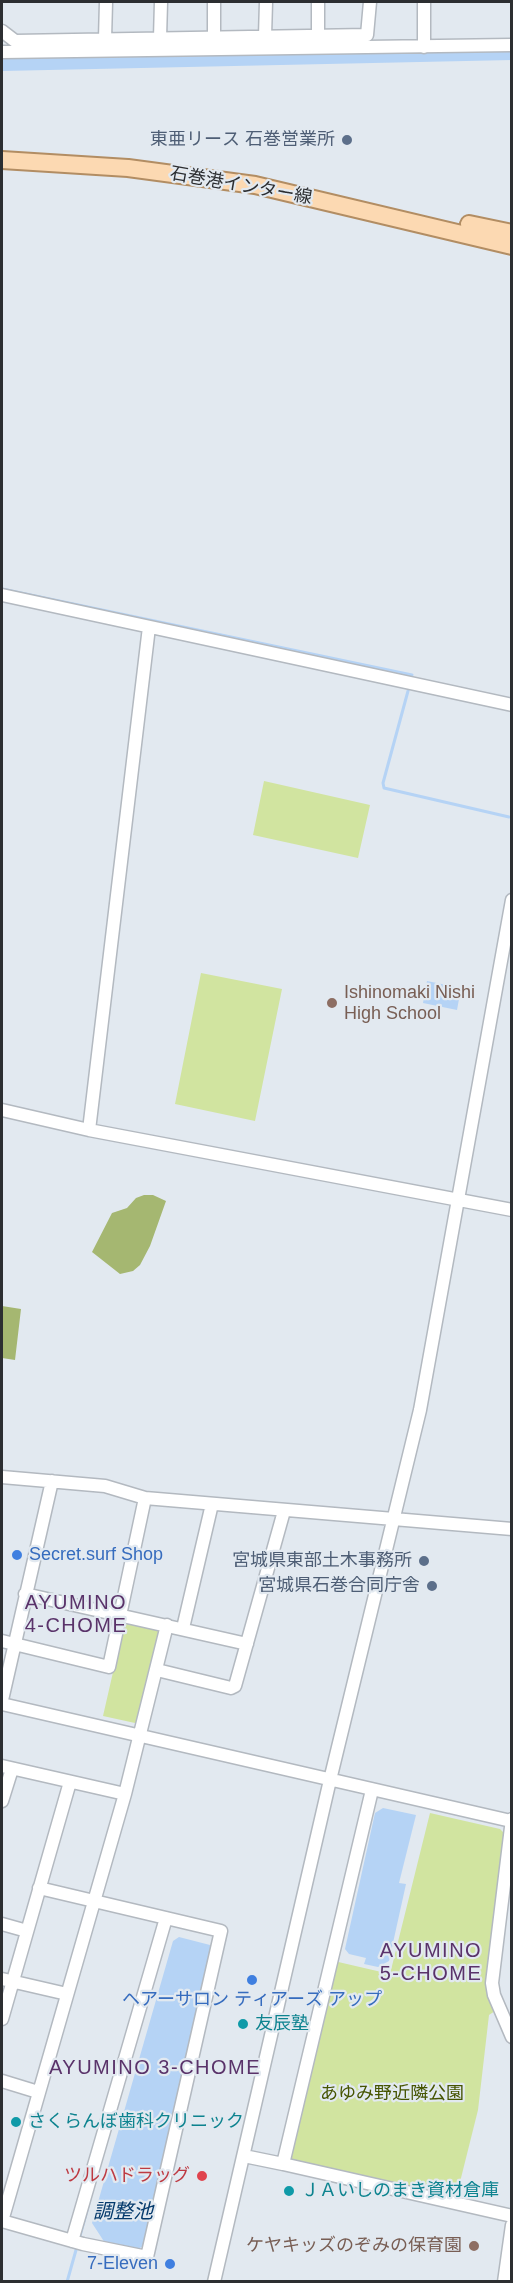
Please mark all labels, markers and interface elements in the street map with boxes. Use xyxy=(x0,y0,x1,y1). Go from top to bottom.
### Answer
place label: 東亜リース 石巻営業所 xyxy=(150,129,335,151)
marker: 東亜リース 石巻営業所 xyxy=(340,133,354,147)
street label: 石巻港インター線 xyxy=(168,163,314,209)
place label: Ishinomaki Nishi High School xyxy=(344,982,475,1024)
marker: Ishinomaki Nishi High School xyxy=(325,996,339,1010)
place label: Secret.surf Shop xyxy=(29,1544,163,1566)
marker: Secret.surf Shop xyxy=(10,1548,24,1562)
place label: 宮城県東部土木事務所 xyxy=(232,1550,412,1572)
marker: 宮城県東部土木事務所 xyxy=(417,1554,431,1568)
place label: 宮城県石巻合同庁舎 xyxy=(258,1575,420,1597)
marker: 宮城県石巻合同庁舎 xyxy=(425,1579,439,1593)
district label: AYUMINO 4-CHOME xyxy=(25,1591,127,1638)
district label: AYUMINO 5-CHOME xyxy=(380,1939,482,1986)
marker: ヘアーサロン ティアーズ アップ xyxy=(245,1973,259,1987)
place label: ヘアーサロン ティアーズ アップ xyxy=(122,1989,382,2011)
place label: 友辰塾 xyxy=(255,2013,309,2035)
marker: 友辰塾 xyxy=(236,2017,250,2031)
district label: AYUMINO 3-CHOME xyxy=(49,2056,261,2080)
park label: あゆみ野近隣公園 xyxy=(320,2083,464,2105)
place label: さくらんぼ歯科クリニック xyxy=(28,2111,244,2133)
marker: さくらんぼ歯科クリニック xyxy=(9,2115,23,2129)
place label: ツルハドラッグ xyxy=(64,2165,190,2187)
marker: ツルハドラッグ xyxy=(195,2169,209,2183)
place label: ＪＡいしのまき資材倉庫 xyxy=(301,2180,499,2202)
marker: ＪＡいしのまき資材倉庫 xyxy=(282,2184,296,2198)
water label: 調整池 xyxy=(93,2200,153,2224)
place label: ケヤキッズのぞみの保育園 xyxy=(246,2235,462,2257)
marker: ケヤキッズのぞみの保育園 xyxy=(467,2239,481,2253)
place label: 7-Eleven xyxy=(87,2253,158,2275)
marker: 7-Eleven xyxy=(163,2257,177,2271)

